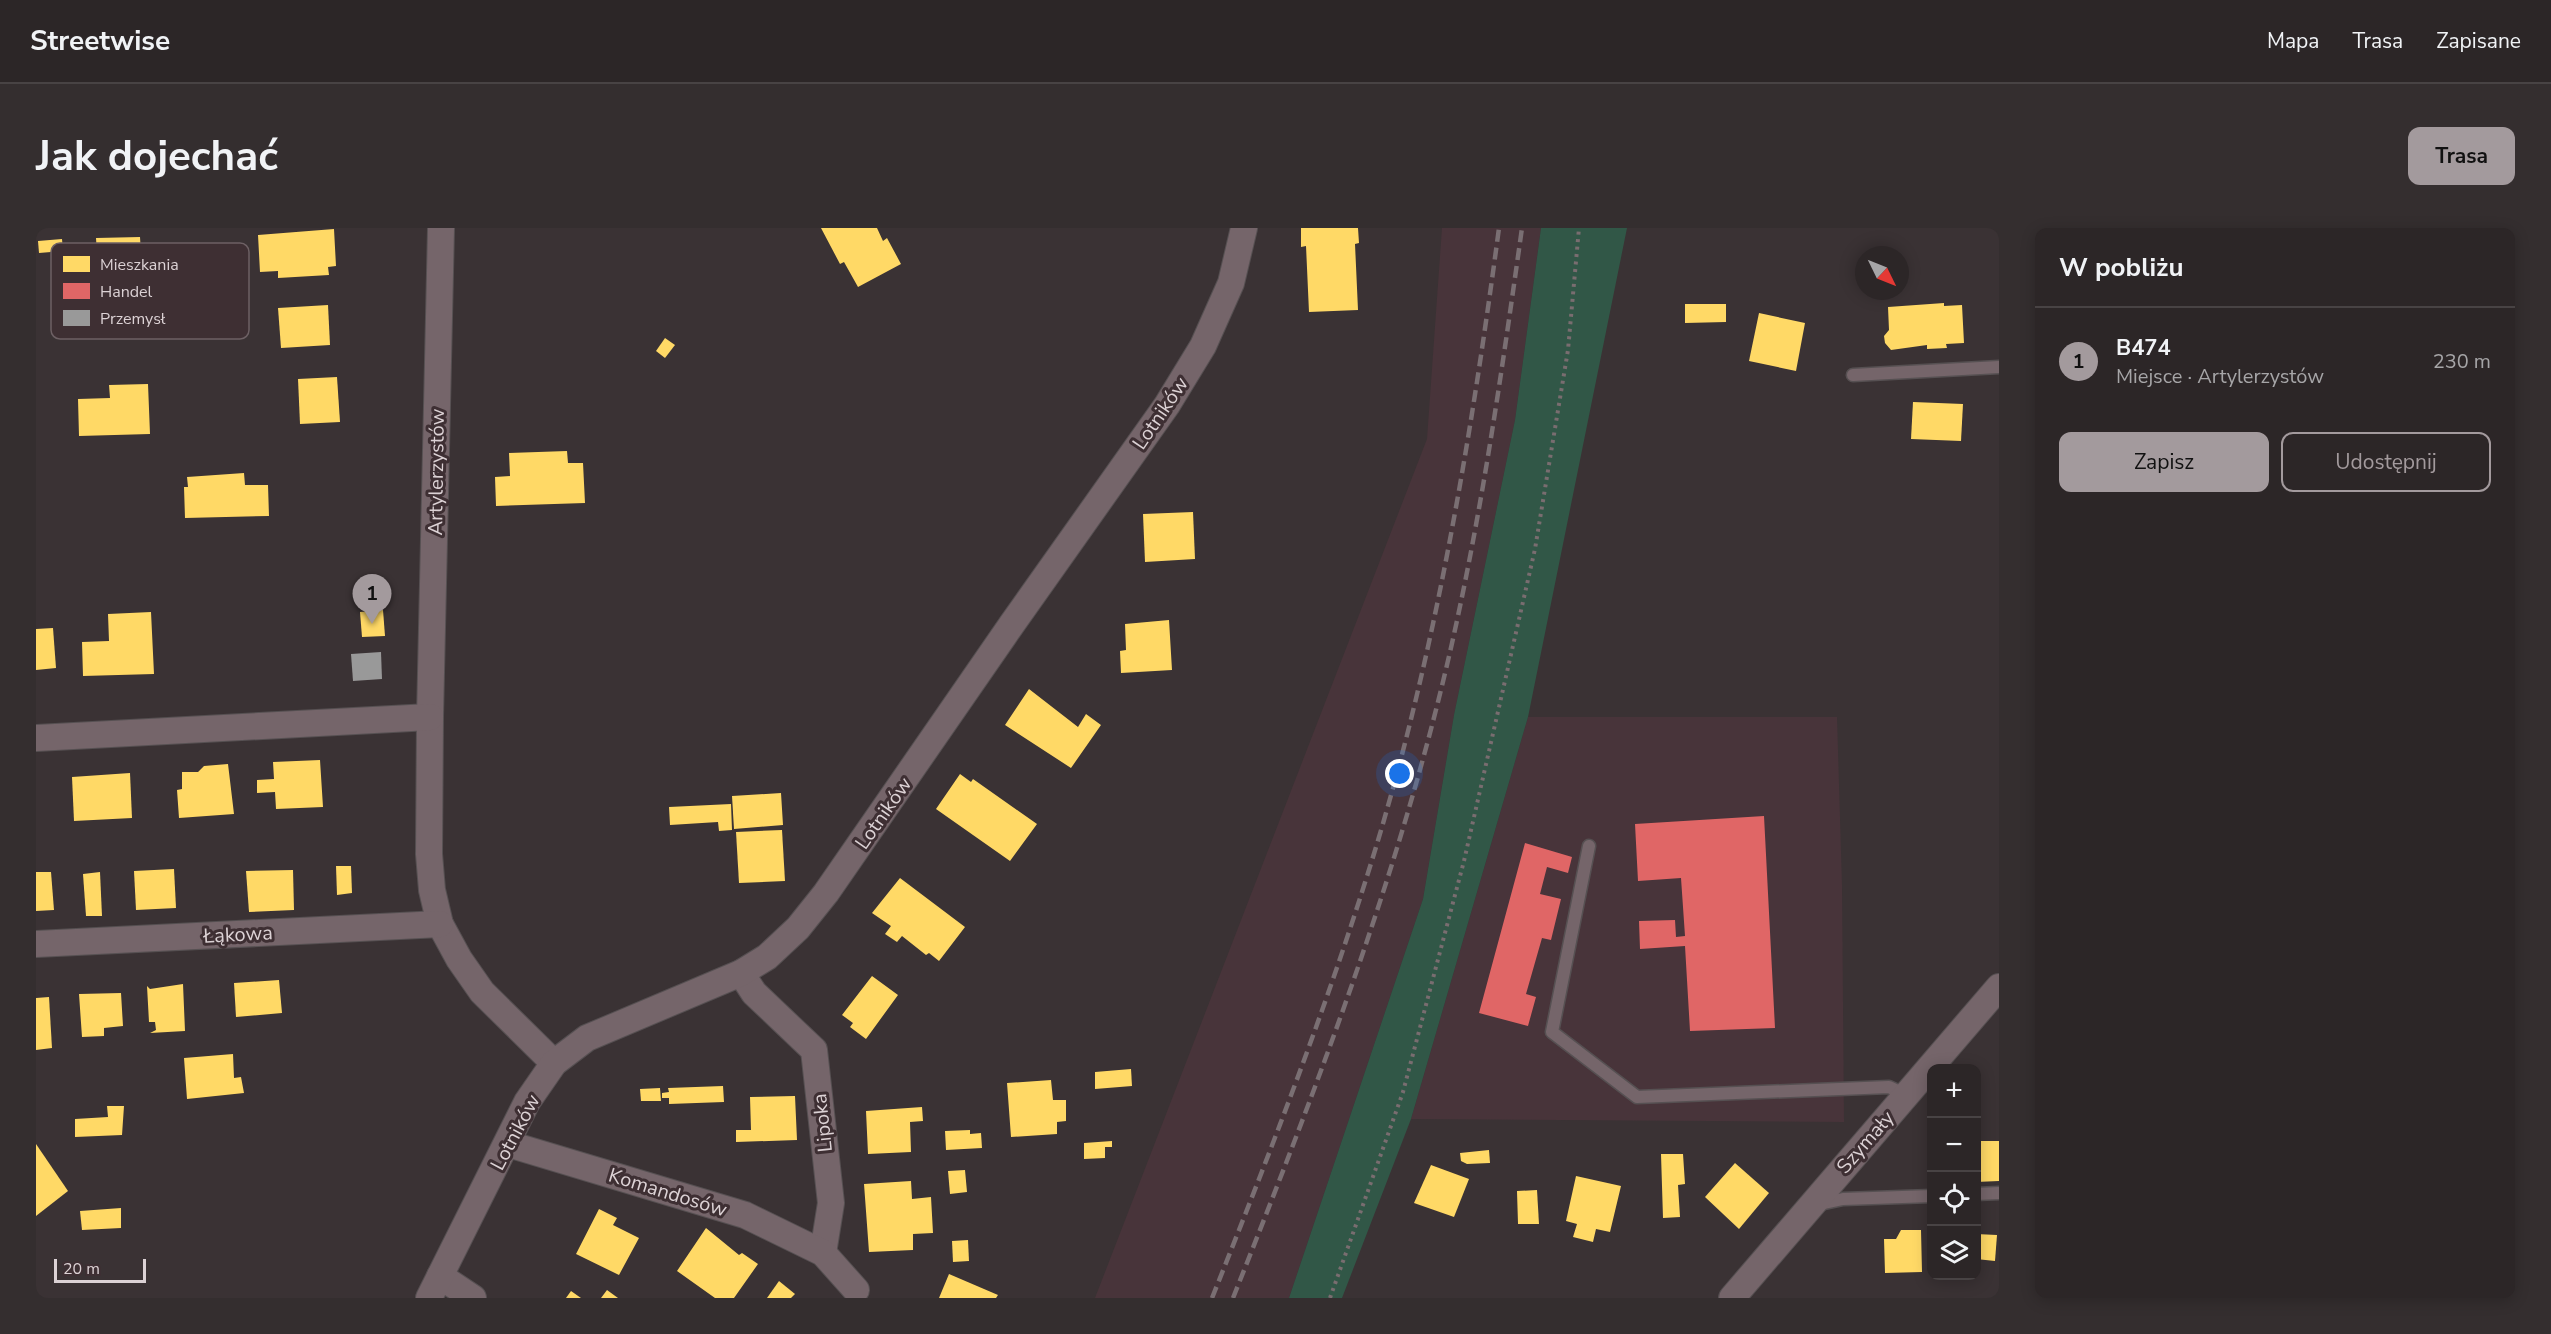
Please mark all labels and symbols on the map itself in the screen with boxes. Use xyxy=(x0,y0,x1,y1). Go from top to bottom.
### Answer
legend xyxy=(51,243,249,339)
north arrow xyxy=(1855,246,1909,300)
text: Mieszkania xyxy=(100,254,179,276)
text: Handel xyxy=(100,281,153,303)
text: Przemysł xyxy=(100,308,166,330)
street label: Lotników xyxy=(1126,371,1195,455)
street label: Artylerzystów xyxy=(422,408,451,536)
pin: 1 xyxy=(352,574,392,624)
your location xyxy=(1385,759,1414,788)
street label: Lotników xyxy=(849,772,918,855)
street label: Łąkowa xyxy=(202,919,273,950)
street label: Lotników xyxy=(484,1089,547,1175)
street label: Lipoka xyxy=(806,1092,839,1154)
street label: Szymały xyxy=(1830,1104,1901,1180)
street label: Komandosów xyxy=(605,1162,731,1223)
scale bar xyxy=(54,1256,146,1284)

